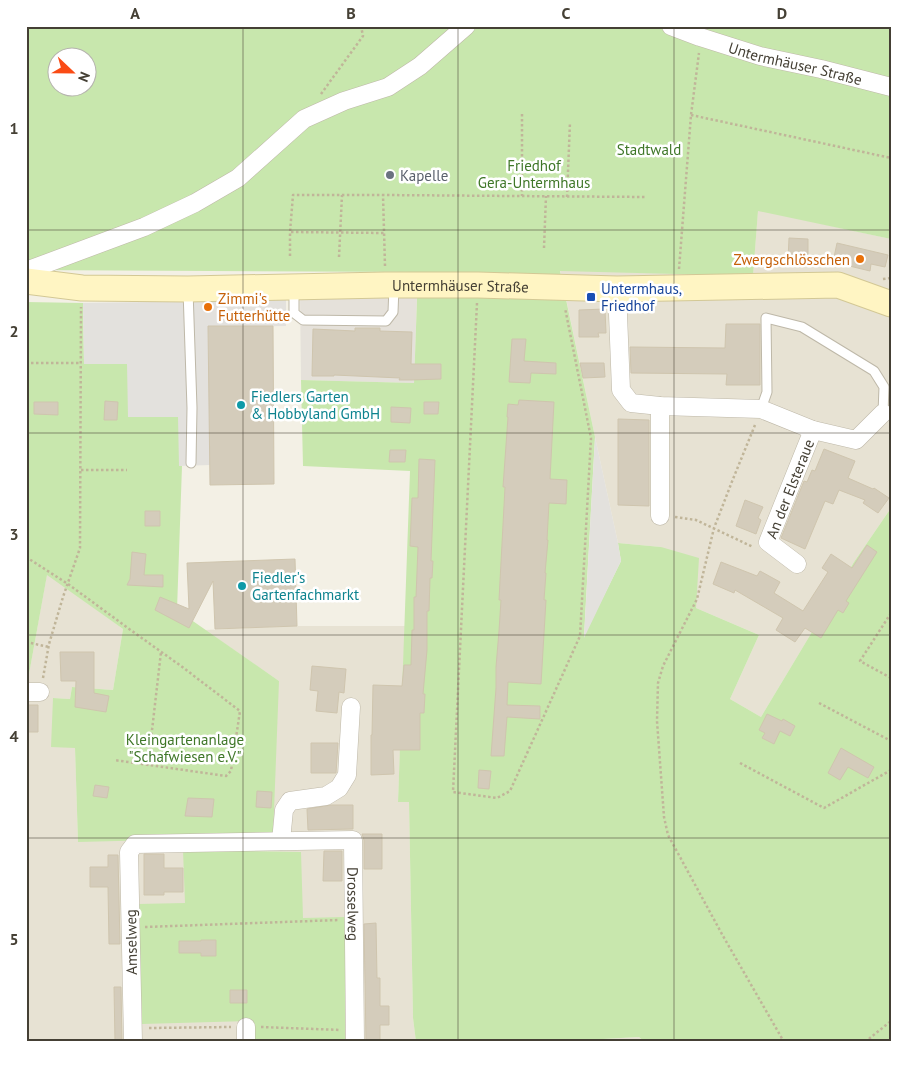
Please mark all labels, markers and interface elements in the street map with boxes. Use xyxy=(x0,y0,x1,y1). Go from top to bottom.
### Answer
text: A xyxy=(130,3,140,23)
text: B xyxy=(346,3,356,23)
text: C xyxy=(562,3,571,23)
text: D xyxy=(777,3,787,23)
street label: Untermhäuser Straße xyxy=(726,37,864,89)
north arrow xyxy=(48,48,98,98)
text: N xyxy=(74,69,94,85)
text: 1 xyxy=(9,118,19,138)
park label: Stadtwald xyxy=(617,140,681,159)
park label: Friedhof Gera-Untermhaus xyxy=(478,156,590,192)
place label: Kapelle xyxy=(400,166,448,185)
marker: Kapelle xyxy=(384,169,396,181)
place label: Zwergschlösschen xyxy=(734,250,850,269)
marker: Zwergschlösschen xyxy=(854,253,866,265)
street label: Untermhäuser Straße xyxy=(392,275,529,296)
place label: Untermhaus, Friedhof xyxy=(601,279,682,315)
place label: Zimmi's Futterhütte xyxy=(218,289,290,325)
marker: Untermhaus, Friedhof xyxy=(585,291,597,303)
marker: Zimmi's Futterhütte xyxy=(202,301,214,313)
text: 2 xyxy=(9,321,19,341)
place label: Fiedlers Garten & Hobbyland GmbH xyxy=(251,387,380,423)
marker: Fiedlers Garten & Hobbyland GmbH xyxy=(235,399,247,411)
street label: An der Elsteraue xyxy=(761,436,818,541)
text: 3 xyxy=(9,524,19,544)
place label: Fiedler's Gartenfachmarkt xyxy=(252,568,359,604)
marker: Fiedler's Gartenfachmarkt xyxy=(236,580,248,592)
text: 4 xyxy=(9,726,19,746)
park label: Kleingartenanlage "Schafwiesen e.V." xyxy=(126,730,244,766)
street label: Drosselweg xyxy=(344,867,363,941)
street label: Amselweg xyxy=(121,909,141,975)
text: 5 xyxy=(9,929,19,949)

